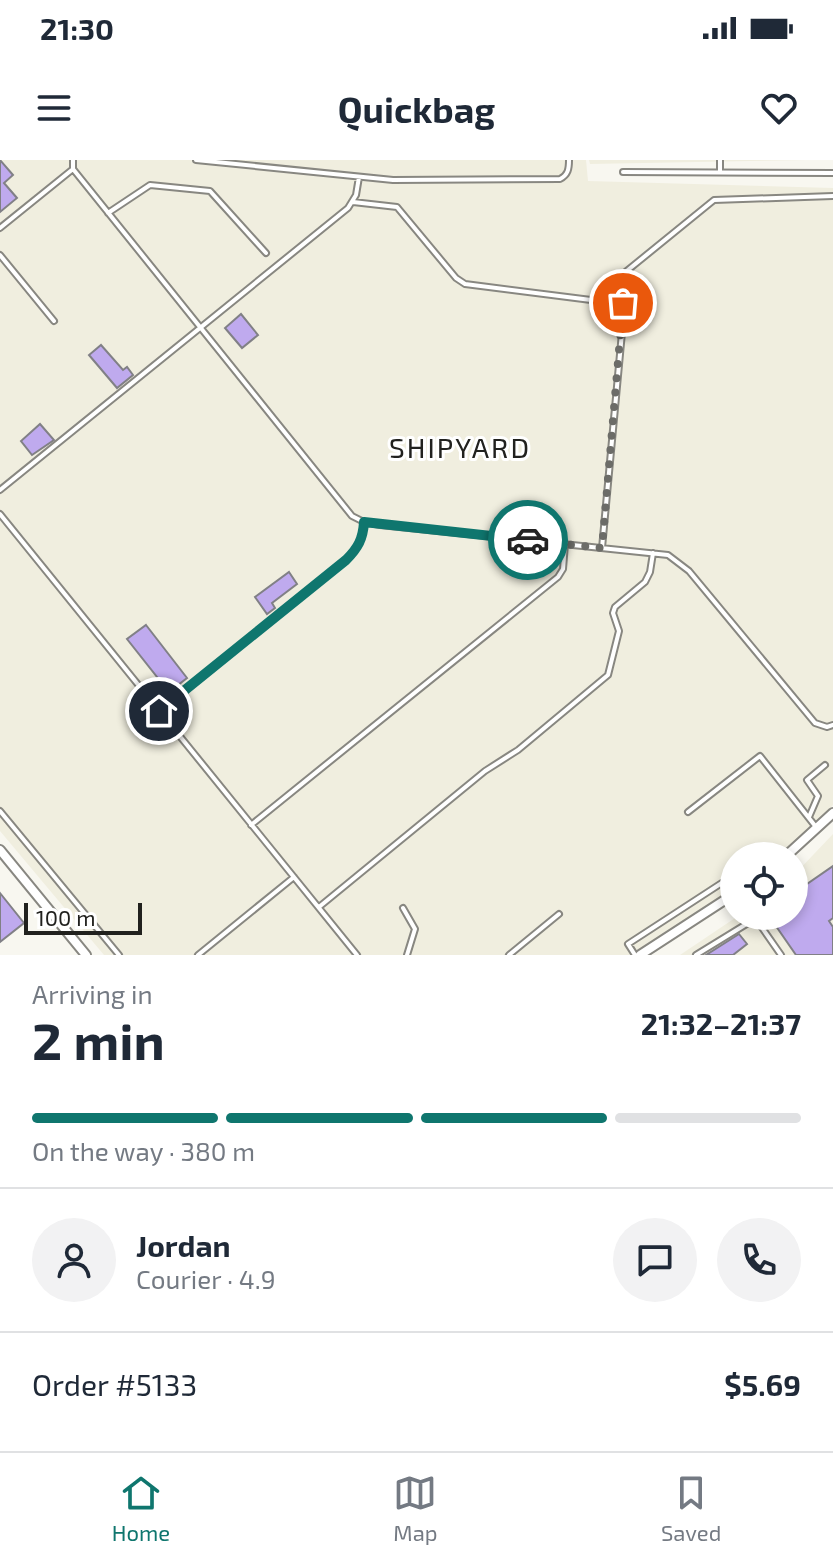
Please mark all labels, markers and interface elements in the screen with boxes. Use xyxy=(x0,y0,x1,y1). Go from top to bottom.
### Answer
text: 21:30 xyxy=(40,10,114,46)
icon: menu xyxy=(32,86,76,130)
icon: heart xyxy=(757,86,801,130)
text: Quickbag xyxy=(338,87,495,130)
pin xyxy=(589,269,657,337)
icon: bag xyxy=(601,281,645,325)
district label: SHIPYARD xyxy=(389,430,531,464)
courier xyxy=(488,500,568,580)
icon: car xyxy=(506,518,550,562)
pin xyxy=(125,677,193,745)
icon: home xyxy=(137,689,181,733)
map controls xyxy=(720,842,808,930)
button: locate xyxy=(720,842,808,930)
scale bar xyxy=(24,899,142,935)
text: 100 m xyxy=(36,904,95,930)
text: Arriving in xyxy=(32,978,153,1009)
text: 21:32–21:37 xyxy=(641,1005,801,1041)
text: 2 min xyxy=(32,1008,165,1070)
text: On the way · 380 m xyxy=(32,1135,255,1166)
button: person xyxy=(32,1218,116,1302)
button: chat xyxy=(613,1218,697,1302)
button: phone xyxy=(717,1218,801,1302)
text: Jordan xyxy=(136,1227,231,1263)
text: Courier · 4.9 xyxy=(136,1263,276,1294)
text: Order #5133 xyxy=(32,1366,197,1402)
text: $5.69 xyxy=(724,1366,801,1402)
tab: Home xyxy=(112,1471,170,1545)
tab: Map xyxy=(393,1471,438,1545)
tab: Saved xyxy=(661,1471,721,1545)

